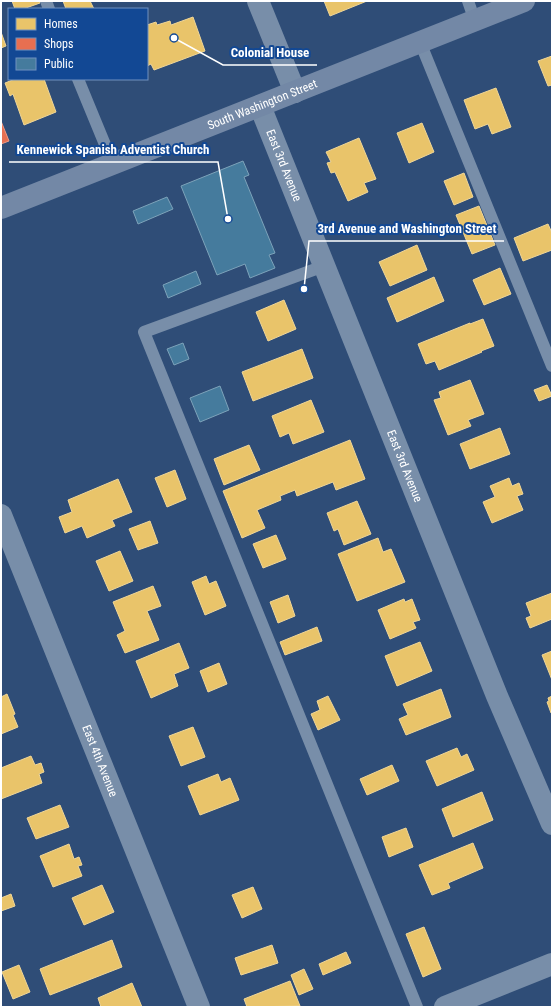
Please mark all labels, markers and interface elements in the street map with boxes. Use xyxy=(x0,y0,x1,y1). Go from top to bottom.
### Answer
legend xyxy=(8,8,148,80)
text: Homes xyxy=(44,17,78,31)
text: Shops xyxy=(44,37,73,51)
callout: Colonial House xyxy=(223,40,317,65)
text: Colonial House xyxy=(231,45,309,60)
text: Public xyxy=(44,57,74,71)
street label: South Washington Street xyxy=(205,76,320,133)
street label: East 3rd Avenue xyxy=(263,127,305,204)
callout: Kennewick Spanish Adventist Church xyxy=(9,137,218,162)
text: Kennewick Spanish Adventist Church xyxy=(17,142,210,157)
callout: 3rd Avenue and Washington Street xyxy=(309,216,504,241)
text: 3rd Avenue and Washington Street xyxy=(317,221,497,236)
street label: East 3rd Avenue xyxy=(384,428,425,504)
street label: East 4th Avenue xyxy=(79,723,121,799)

